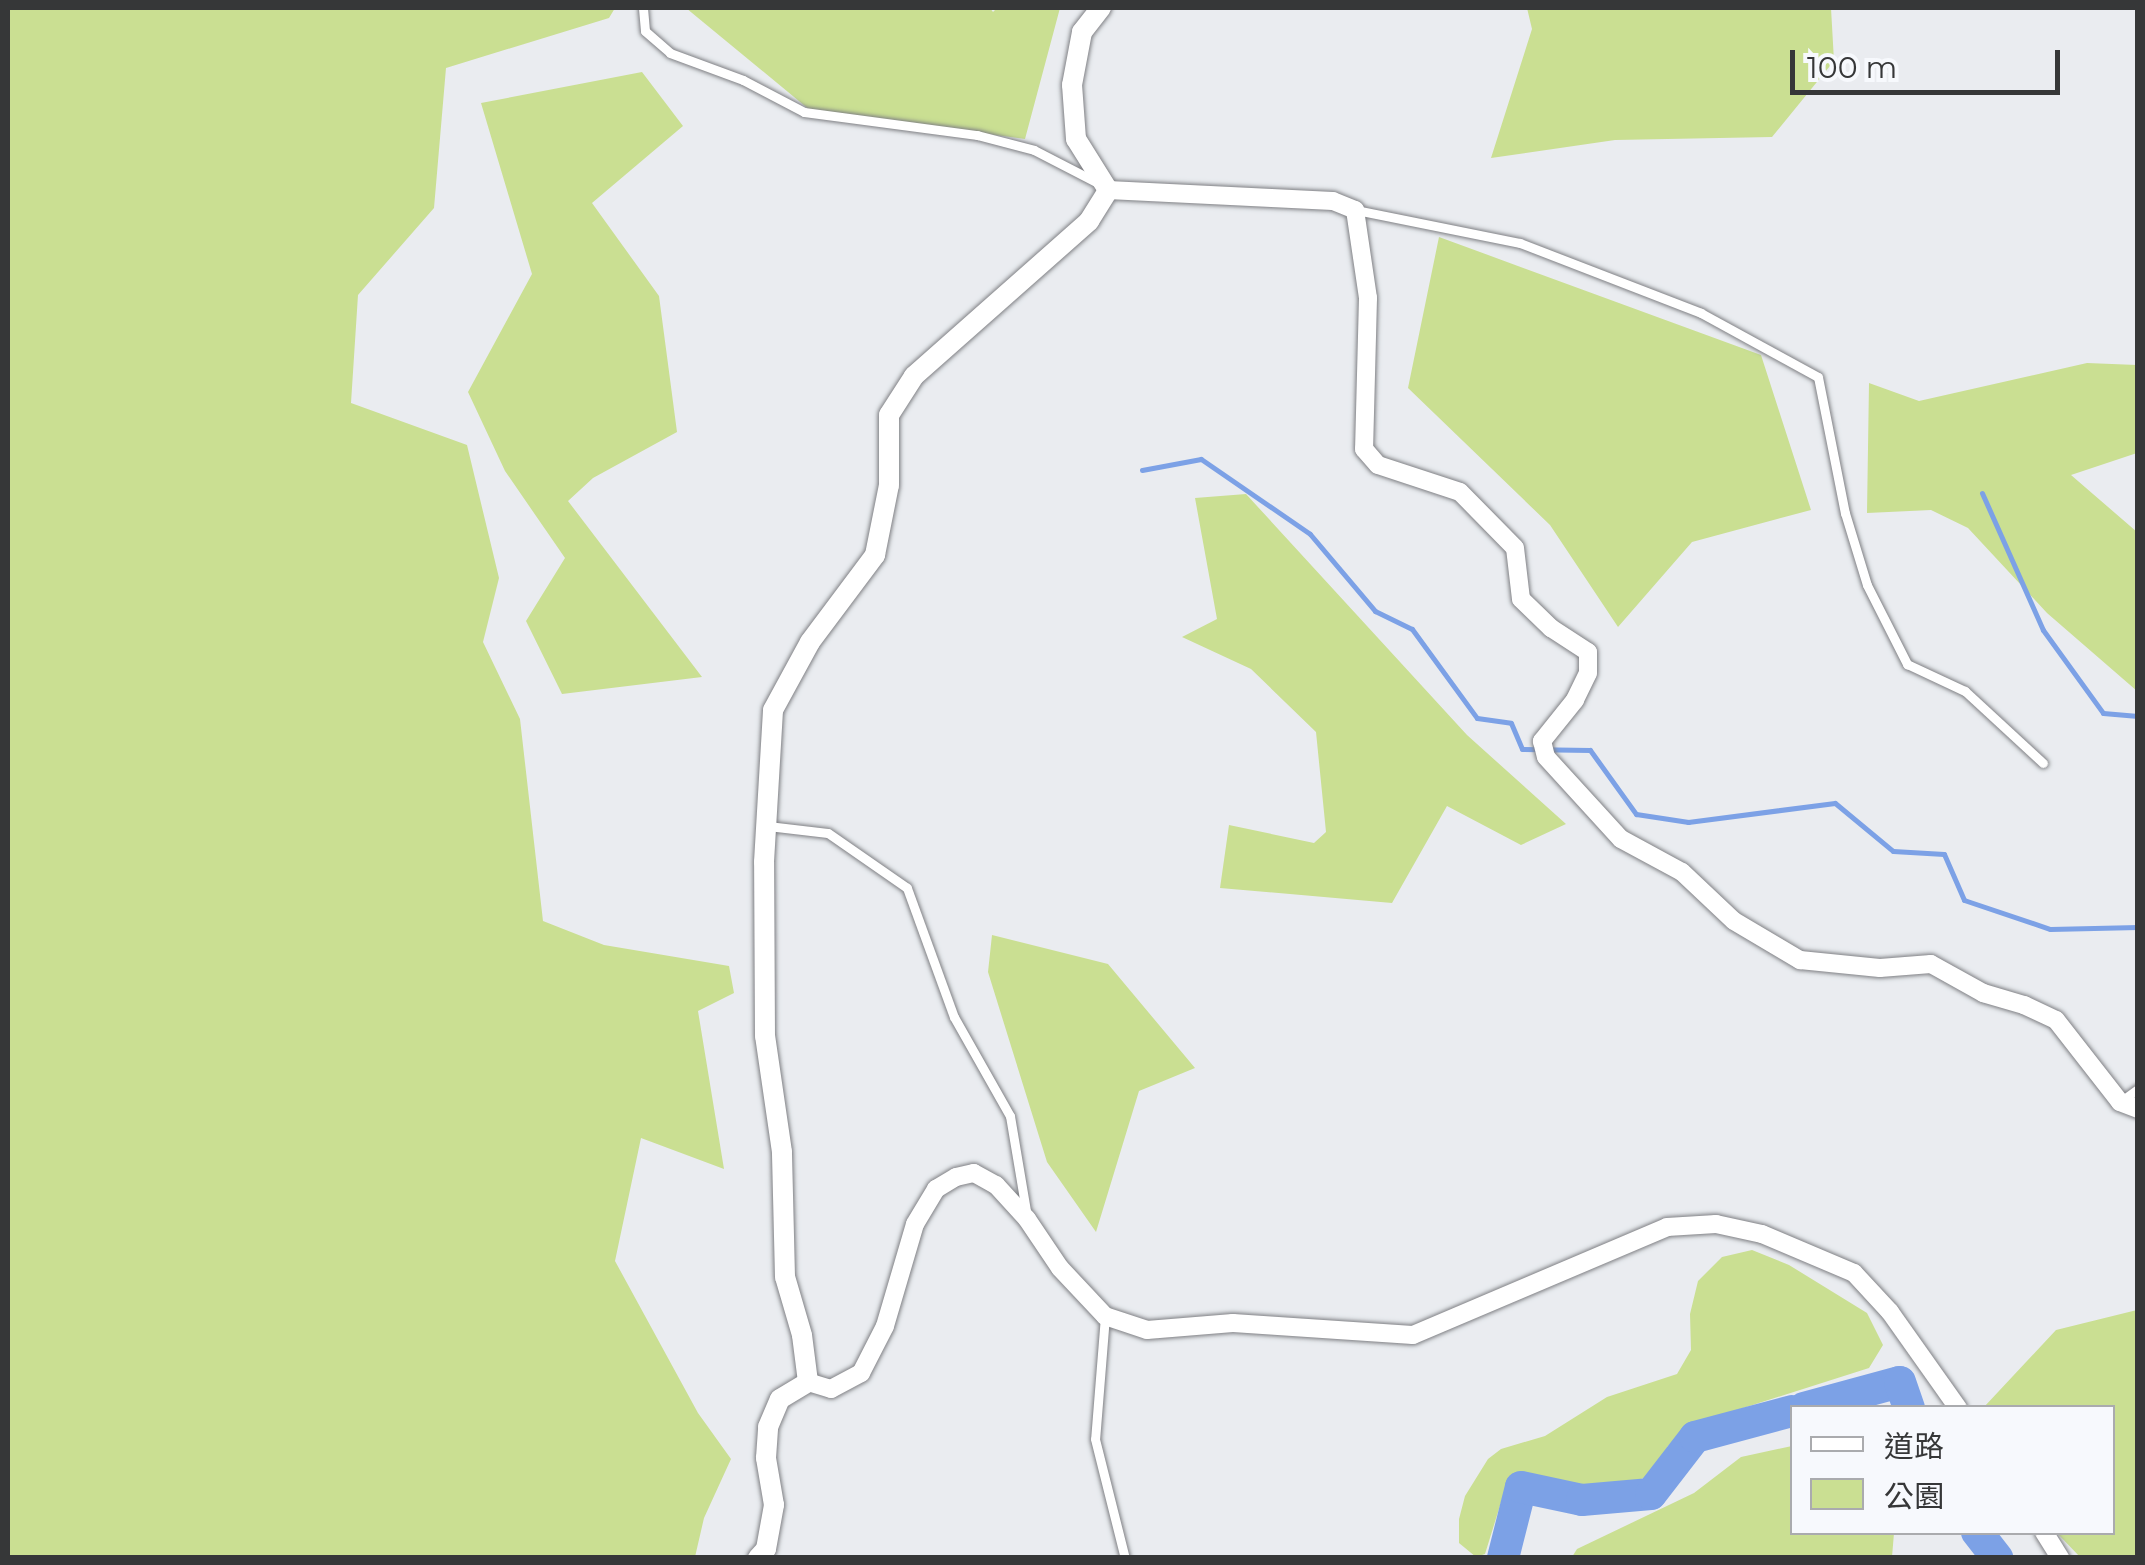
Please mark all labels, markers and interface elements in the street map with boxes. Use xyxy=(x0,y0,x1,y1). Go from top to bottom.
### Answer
scale bar xyxy=(1795,30,2065,92)
text: 100 m xyxy=(1807,49,1897,86)
legend xyxy=(1790,1405,2115,1535)
text: 道路 xyxy=(1884,1428,1944,1465)
text: 公園 xyxy=(1884,1478,1944,1515)

